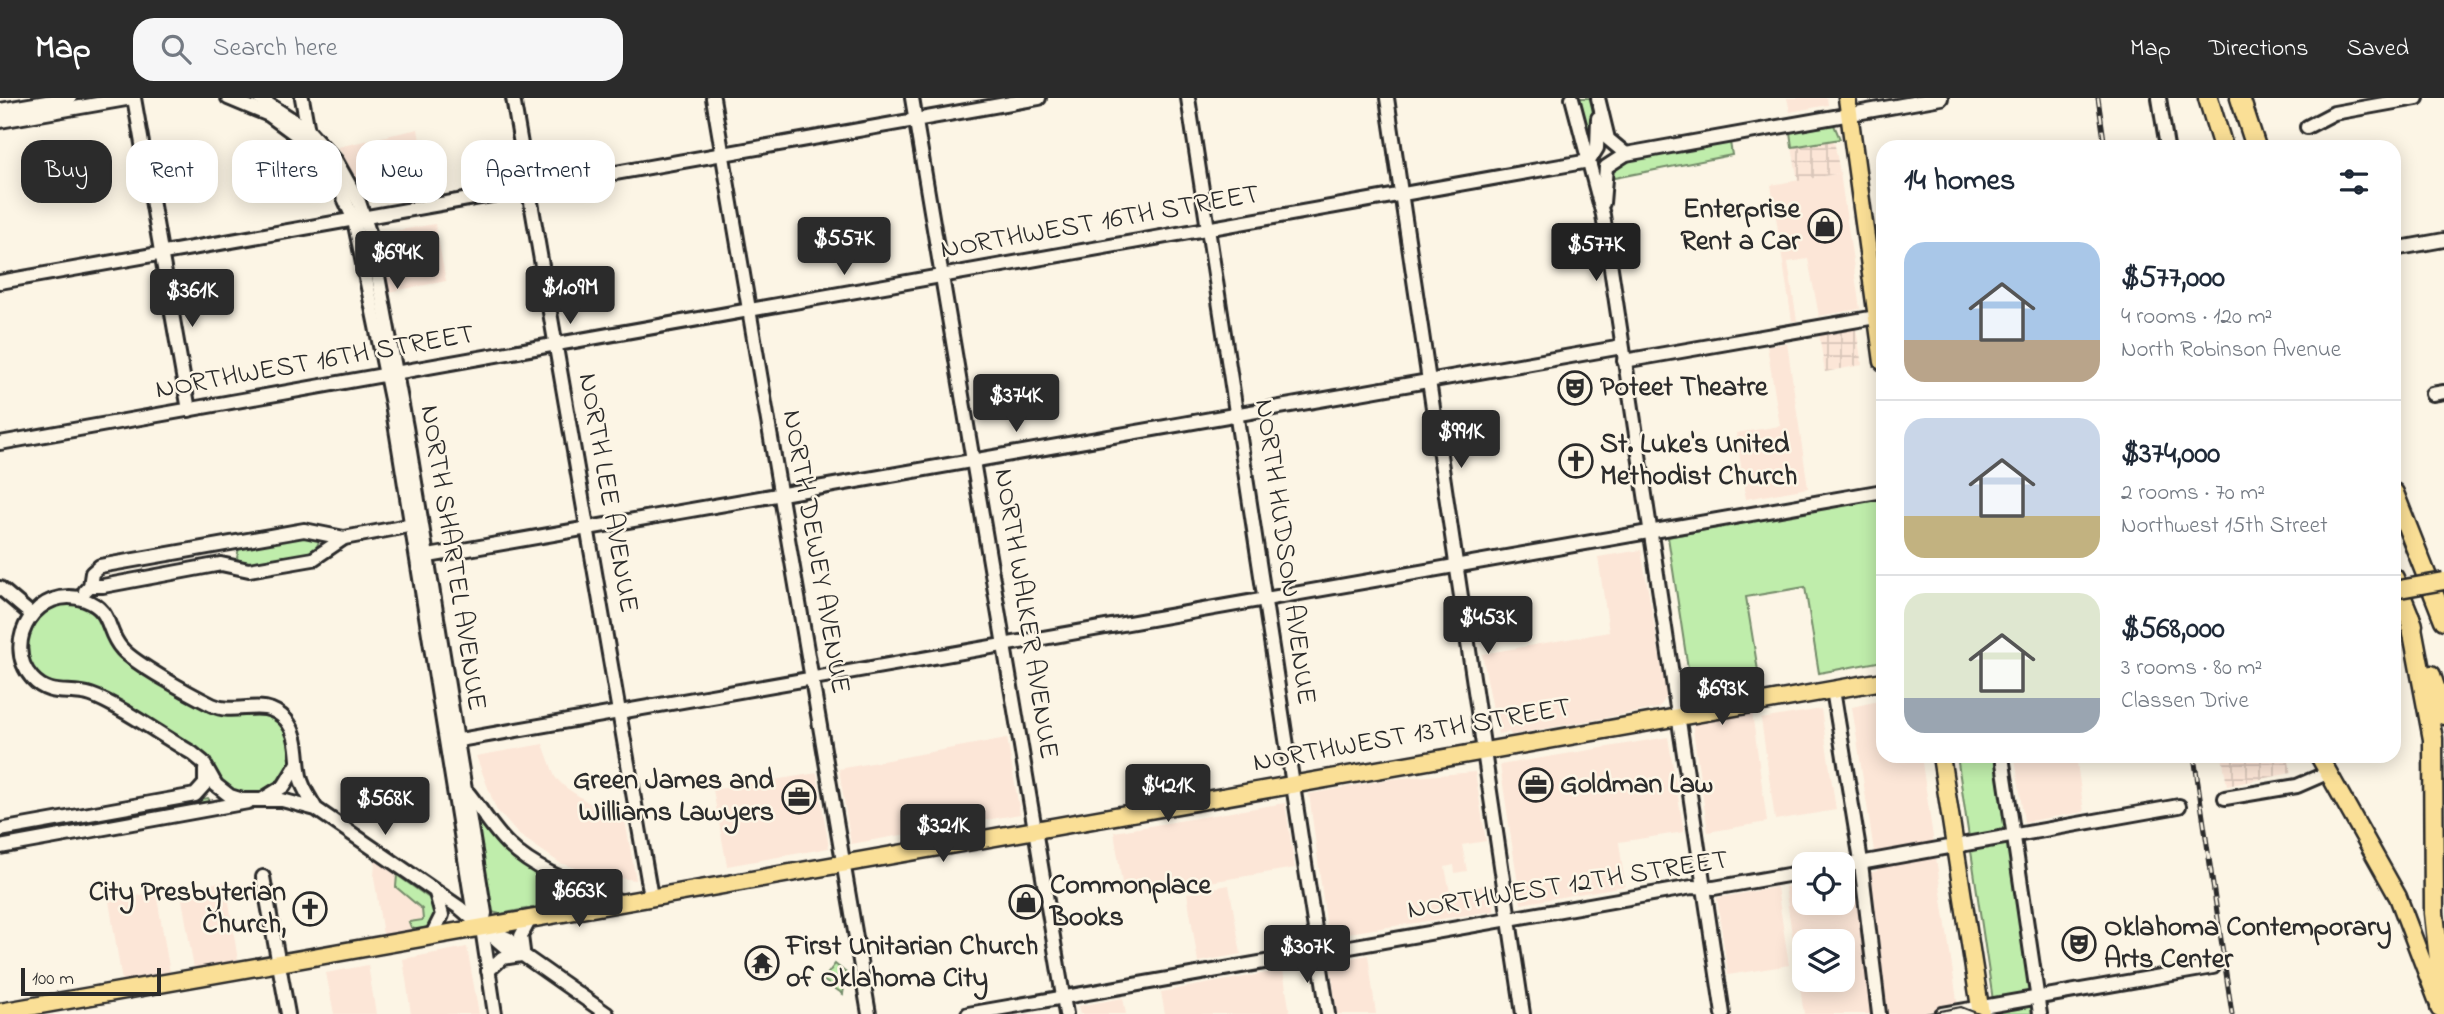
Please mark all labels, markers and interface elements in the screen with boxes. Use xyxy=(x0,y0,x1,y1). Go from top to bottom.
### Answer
search box xyxy=(133,18,623,81)
text: Map xyxy=(35,25,91,73)
icon: search xyxy=(157,30,195,68)
text: Search here xyxy=(213,30,337,68)
text: Map xyxy=(2130,32,2171,67)
text: Directions xyxy=(2209,32,2308,67)
text: Saved xyxy=(2346,32,2409,67)
chip: Buy xyxy=(21,140,112,203)
chip: Rent xyxy=(126,140,218,203)
chip: Filters xyxy=(232,140,342,203)
chip: New xyxy=(356,140,447,203)
chip: Apartment xyxy=(461,140,615,203)
text: 14 homes xyxy=(1904,160,2015,204)
icon: filters xyxy=(2335,163,2373,201)
street label: NORTHWEST 16TH STREET xyxy=(937,175,1263,271)
place label: Enterprise Rent a Car xyxy=(1680,190,1801,263)
shop icon: Enterprise Rent a Car xyxy=(1806,207,1844,245)
pin: $557K xyxy=(795,218,893,277)
text: $557K xyxy=(814,223,874,256)
pin: $577K xyxy=(1547,223,1645,283)
text: $577K xyxy=(1567,229,1625,262)
pin: $694K xyxy=(348,232,446,291)
text: $694K xyxy=(371,237,423,270)
text: $577,000 xyxy=(2121,257,2225,301)
pin: $1.09M xyxy=(513,266,627,326)
pin: $361K xyxy=(143,270,241,329)
icon: home xyxy=(1960,270,2044,354)
text: $1.09M xyxy=(542,272,598,305)
text: $361K xyxy=(166,275,218,308)
text: 4 rooms · 120 m² xyxy=(2121,301,2272,334)
street label: NORTHWEST 16TH STREET xyxy=(152,315,478,411)
text: North Robinson Avenue xyxy=(2121,334,2341,367)
place label: Poteet Theatre xyxy=(1600,368,1769,409)
theatre icon: Poteet Theatre xyxy=(1556,369,1594,407)
street label: NORTH LEE AVENUE xyxy=(566,370,648,616)
pin: $374K xyxy=(967,374,1065,434)
text: $374K xyxy=(989,380,1043,413)
street label: NORTH HUDSON AVENUE xyxy=(1242,397,1326,707)
street label: NORTH SHARTEL AVENUE xyxy=(408,402,496,714)
street label: NORTH DEWEY AVENUE xyxy=(770,407,860,697)
pin: $991K xyxy=(1412,410,1510,470)
text: $991K xyxy=(1438,416,1484,449)
place label: St. Luke's United Methodist Church xyxy=(1600,425,1797,498)
text: $374,000 xyxy=(2121,433,2220,477)
church icon: St. Luke's United Methodist Church xyxy=(1557,442,1595,480)
icon: home xyxy=(1960,446,2044,530)
street label: NORTH WALKER AVENUE xyxy=(982,466,1068,762)
text: 2 rooms · 70 m² xyxy=(2121,477,2265,510)
text: Northwest 15th Street xyxy=(2121,510,2328,543)
pin: $453K xyxy=(1439,596,1537,656)
text: $453K xyxy=(1459,602,1517,635)
text: $568,000 xyxy=(2121,608,2225,652)
icon: home xyxy=(1960,621,2044,705)
text: 3 rooms · 80 m² xyxy=(2121,652,2262,685)
pin: $693K xyxy=(1673,668,1771,727)
text: $693K xyxy=(1696,673,1748,706)
text: Classen Drive xyxy=(2121,685,2249,718)
street label: NORTHWEST 13TH STREET xyxy=(1250,688,1574,784)
place label: Green James and Williams Lawyers xyxy=(573,761,774,834)
pin: $421K xyxy=(1119,764,1217,824)
place label: Goldman Law xyxy=(1560,765,1713,806)
office icon: Goldman Law xyxy=(1517,766,1555,804)
text: $421K xyxy=(1141,770,1195,803)
pin: $568K xyxy=(336,778,434,837)
office icon: Green James and Williams Lawyers xyxy=(780,778,818,816)
text: $568K xyxy=(357,783,413,816)
pin: $321K xyxy=(894,804,992,864)
text: $321K xyxy=(916,810,970,843)
street label: NORTHWEST 12TH STREET xyxy=(1404,840,1732,932)
map controls xyxy=(1792,852,1855,992)
button: locate xyxy=(1792,852,1855,915)
place label: Commonplace Books xyxy=(1048,866,1212,939)
pin: $663K xyxy=(530,870,628,929)
place label: City Presbyterian Church, xyxy=(89,873,286,946)
text: $663K xyxy=(552,875,606,908)
shop icon: Commonplace Books xyxy=(1007,883,1045,921)
church icon: City Presbyterian Church, xyxy=(291,890,329,928)
place label: Oklahoma Contemporary Arts Center xyxy=(2104,908,2391,981)
theatre icon: Oklahoma Contemporary Arts Center xyxy=(2060,925,2098,963)
pin: $307K xyxy=(1258,926,1356,985)
place label: First Unitarian Church of Oklahoma City xyxy=(784,927,1038,1000)
button: layers xyxy=(1792,929,1855,992)
text: $307K xyxy=(1280,931,1334,964)
temple icon: First Unitarian Church of Oklahoma City xyxy=(743,944,781,982)
scale bar xyxy=(21,965,161,997)
text: 100 m xyxy=(32,966,74,993)

